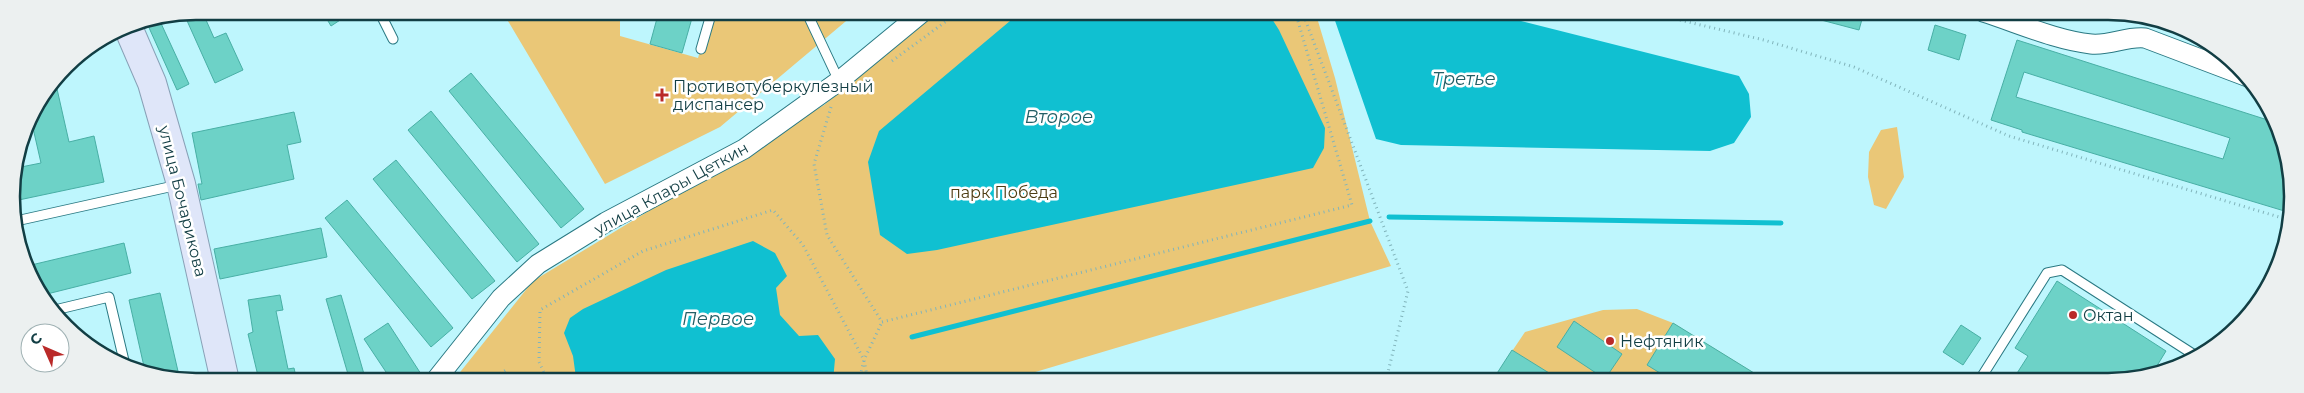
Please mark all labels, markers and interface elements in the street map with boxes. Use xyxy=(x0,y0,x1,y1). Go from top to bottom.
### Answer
water label: Третье xyxy=(1432,68,1496,90)
place label: Противотуберкулезный диспансер xyxy=(673,77,873,114)
marker: Противотуберкулезный диспансер xyxy=(655,88,669,102)
water label: Второе xyxy=(1025,106,1093,128)
street label: улица Бочарикова xyxy=(154,123,210,279)
street label: улица Клары Цеткин xyxy=(590,138,752,239)
park label: парк Победa xyxy=(950,183,1058,202)
place label: Октан xyxy=(2083,306,2133,325)
water label: Первое xyxy=(682,308,754,330)
marker: Октан xyxy=(2067,309,2079,321)
north arrow xyxy=(20,323,70,373)
text: С xyxy=(26,329,46,349)
place label: Нефтяник xyxy=(1620,332,1704,351)
marker: Нефтяник xyxy=(1604,335,1616,347)

